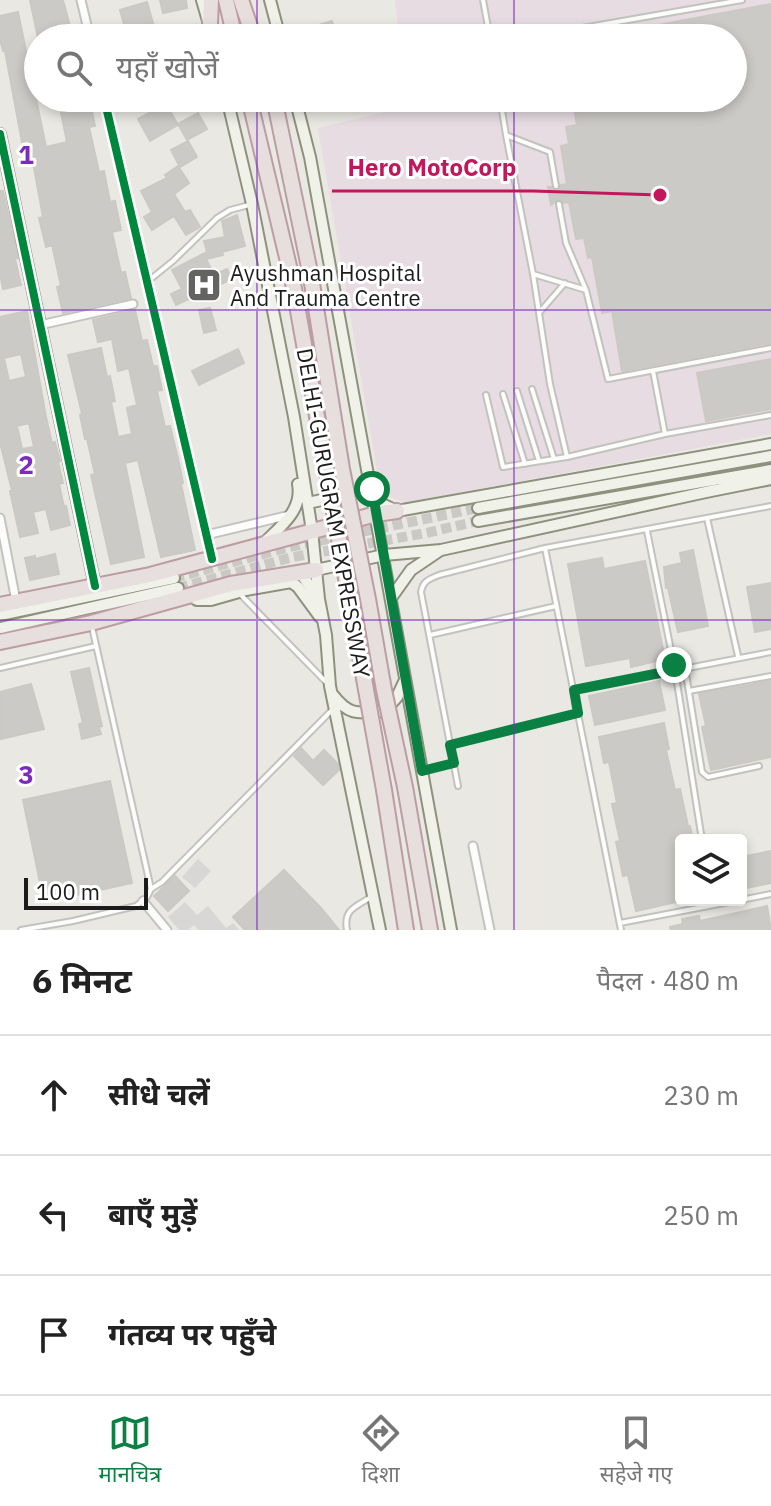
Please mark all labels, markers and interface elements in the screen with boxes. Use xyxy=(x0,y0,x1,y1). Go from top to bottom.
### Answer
search box xyxy=(24,24,747,112)
icon: search xyxy=(52,46,96,90)
text: यहाँ खोजें xyxy=(116,47,219,86)
text: 1 xyxy=(18,137,34,171)
callout: Hero MotoCorp xyxy=(332,143,533,191)
text: Hero MotoCorp xyxy=(348,151,516,183)
place label: Ayushman Hospital And Trauma Centre xyxy=(230,258,421,312)
hospital icon: Ayushman Hospital And Trauma Centre xyxy=(185,266,223,304)
street label: DELHI-GURUGRAM EXPRESSWAY xyxy=(291,346,377,680)
text: 2 xyxy=(18,447,34,481)
route start xyxy=(354,471,390,507)
route end xyxy=(656,647,692,683)
text: 3 xyxy=(18,757,34,791)
map controls xyxy=(675,834,747,906)
button: layers xyxy=(675,834,747,906)
scale bar xyxy=(24,874,148,910)
text: 100 m xyxy=(36,877,100,906)
text: 6 मिनट xyxy=(32,958,132,1002)
text: पैदल · 480 m xyxy=(596,963,739,997)
icon: ahead xyxy=(32,1073,76,1117)
text: सीधे चलें xyxy=(108,1074,210,1113)
text: 230 m xyxy=(663,1078,739,1112)
icon: left xyxy=(32,1193,76,1237)
text: बाएँ मुड़ें xyxy=(108,1194,197,1233)
text: 250 m xyxy=(663,1198,739,1232)
icon: arrive xyxy=(32,1313,76,1357)
text: गंतव्य पर पहुँचे xyxy=(108,1314,276,1353)
tab: मानचित्र xyxy=(99,1411,161,1491)
tab: दिशा xyxy=(359,1411,403,1491)
tab: सहेजे गए xyxy=(600,1411,672,1491)

